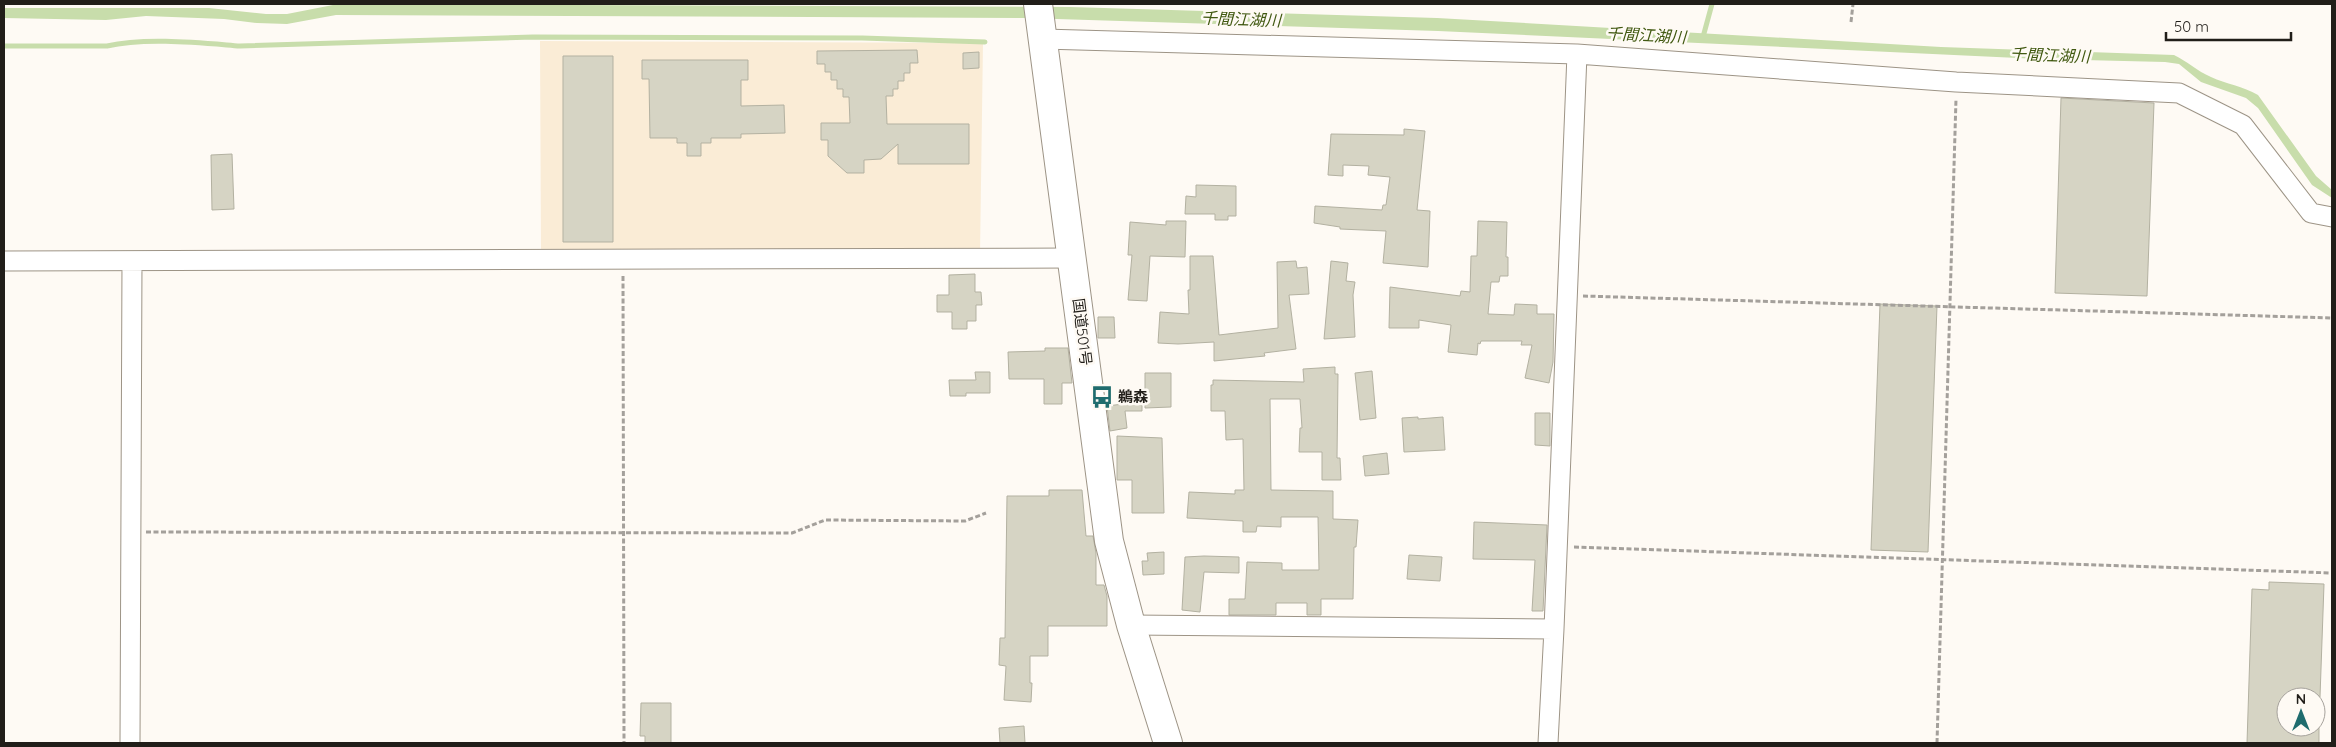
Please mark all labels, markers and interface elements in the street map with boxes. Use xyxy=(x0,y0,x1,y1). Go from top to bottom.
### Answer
water label: 千間江湖川 xyxy=(1201,8,1283,30)
scale bar xyxy=(2166,10,2291,42)
text: 50 m xyxy=(2174,17,2209,36)
water label: 千間江湖川 xyxy=(1606,23,1688,47)
water label: 千間江湖川 xyxy=(2010,44,2092,66)
street label: 国道501号 xyxy=(1069,297,1096,367)
bus stop icon: 鵜森 xyxy=(1089,384,1115,410)
place label: 鵜森 xyxy=(1118,387,1148,406)
north arrow xyxy=(2276,687,2326,737)
text: N xyxy=(2296,690,2306,708)

